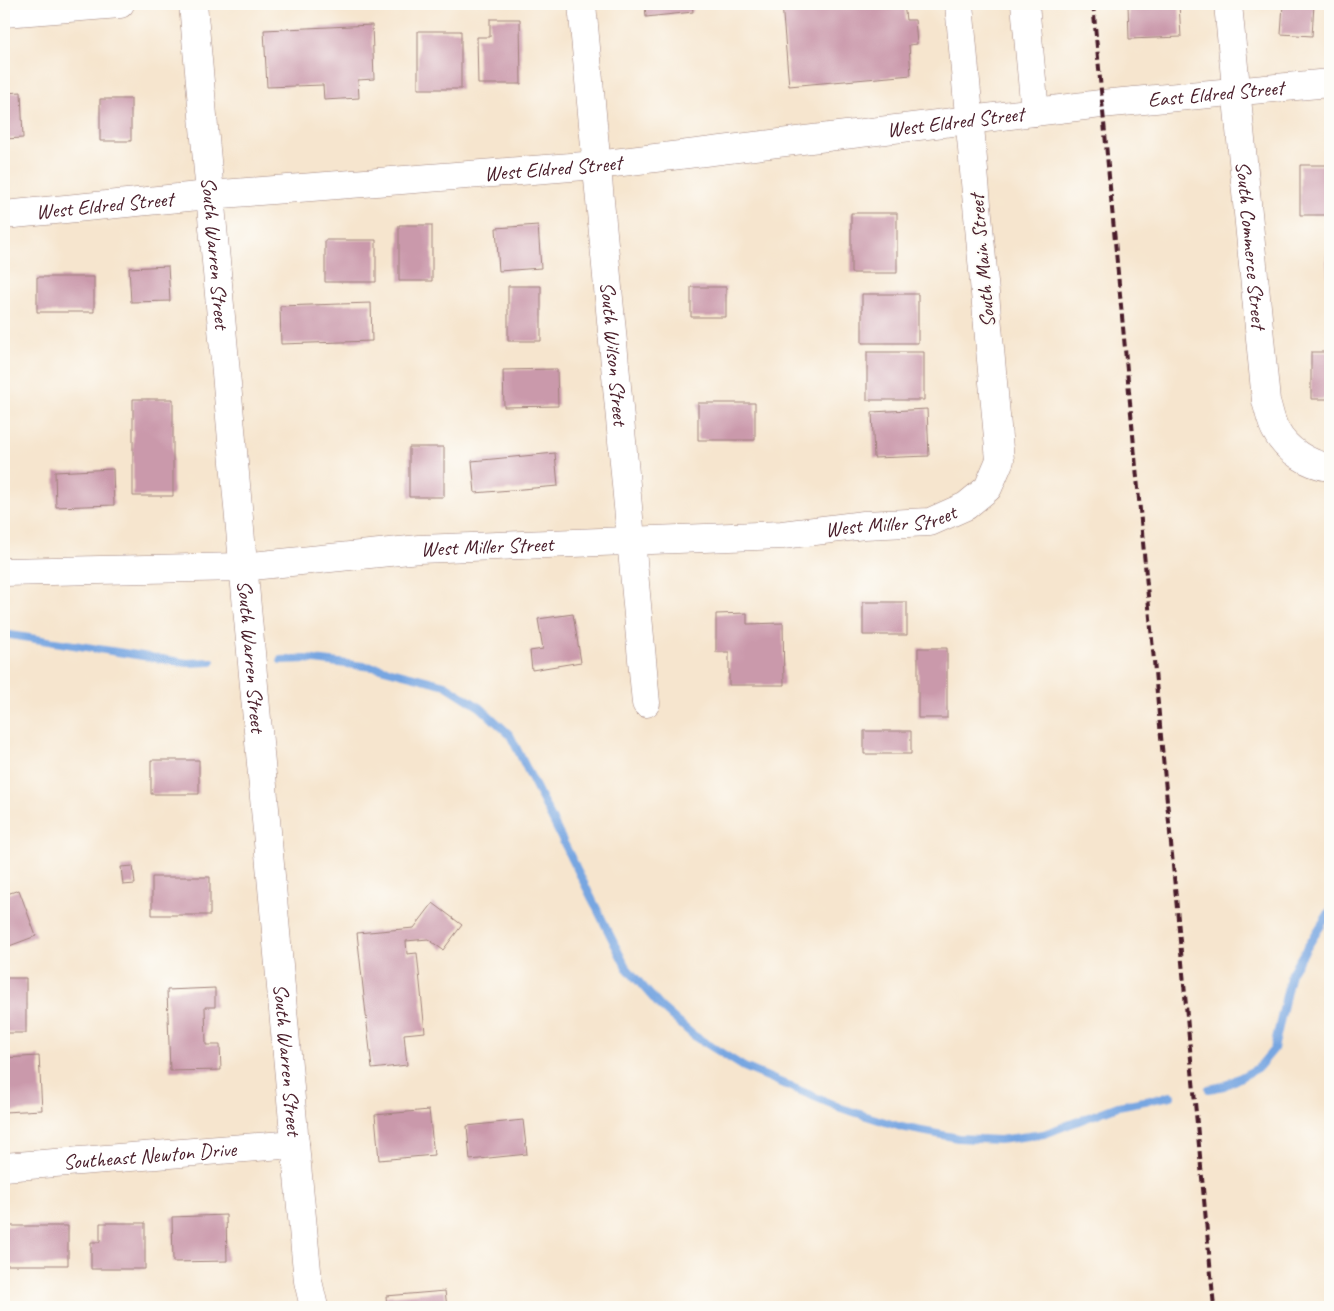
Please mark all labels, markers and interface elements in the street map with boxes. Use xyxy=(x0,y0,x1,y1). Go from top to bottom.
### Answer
street label: East Eldred Street xyxy=(1147,74,1288,113)
street label: West Eldred Street xyxy=(885,100,1028,143)
street label: West Eldred Street xyxy=(483,149,626,187)
street label: South Commerce Street xyxy=(1230,160,1272,333)
street label: South Warren Street xyxy=(196,176,235,332)
street label: West Eldred Street xyxy=(35,185,177,225)
street label: South Main Street xyxy=(963,190,1001,329)
street label: South Wilson Street xyxy=(594,281,634,428)
street label: West Miller Street xyxy=(824,498,962,543)
street label: West Miller Street xyxy=(420,531,556,562)
street label: South Warren Street xyxy=(232,579,271,735)
street label: South Warren Street xyxy=(268,983,307,1139)
street label: Southeast Newton Drive xyxy=(62,1136,238,1175)

